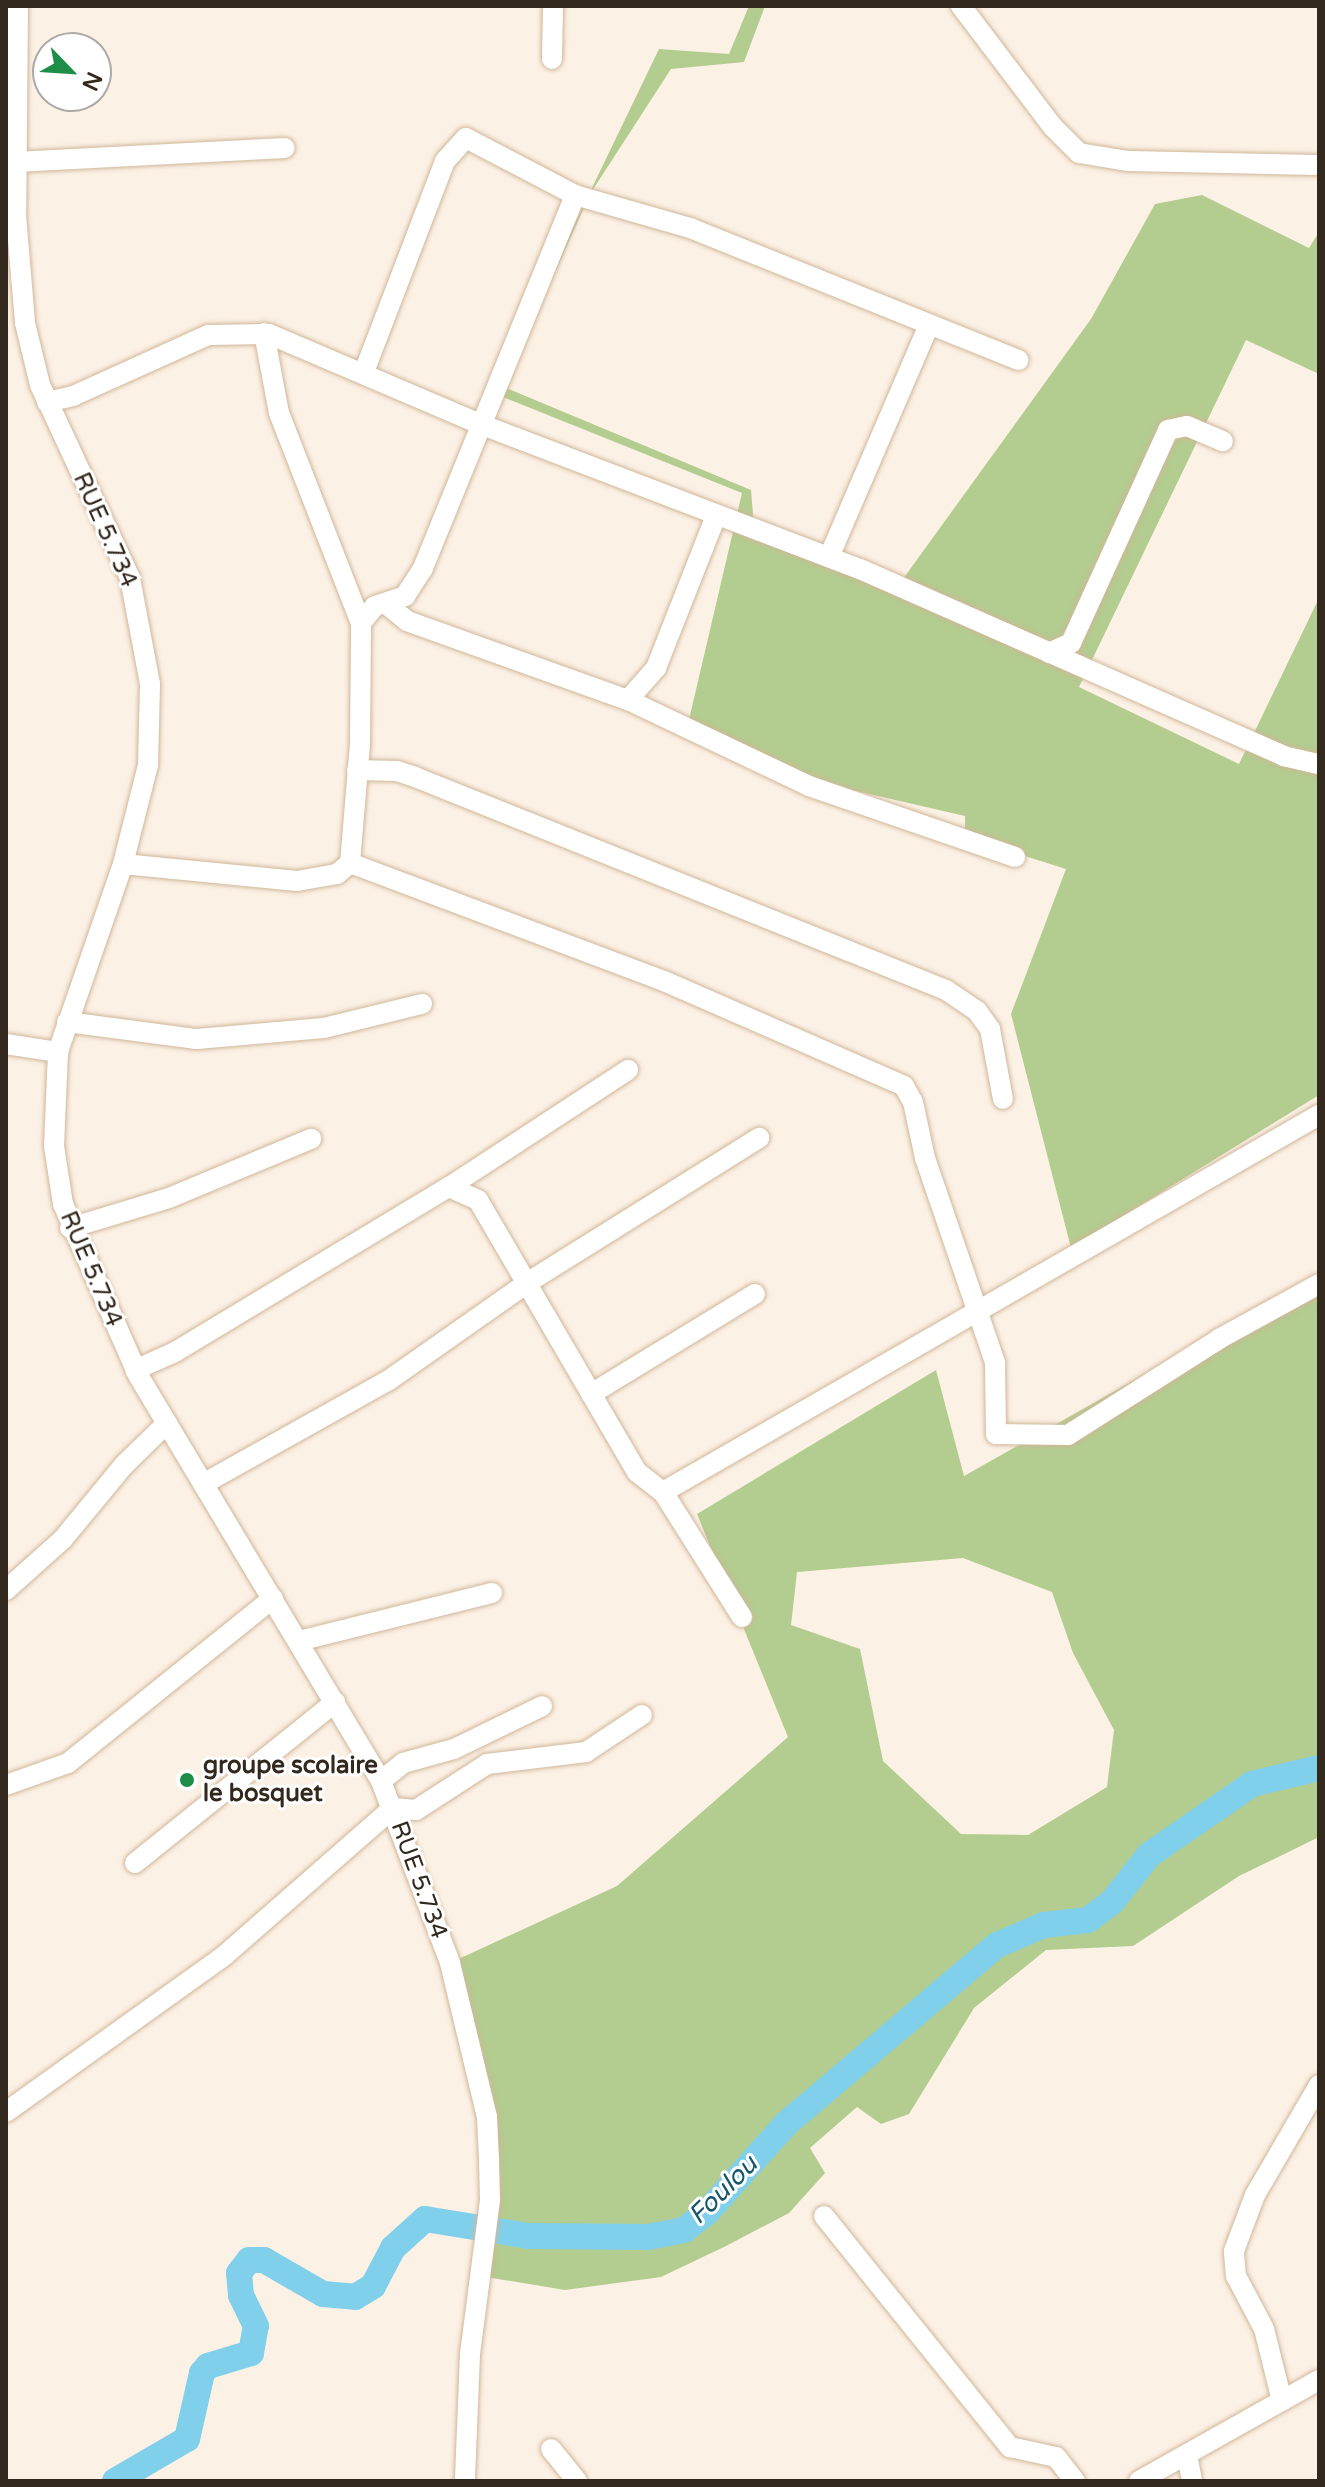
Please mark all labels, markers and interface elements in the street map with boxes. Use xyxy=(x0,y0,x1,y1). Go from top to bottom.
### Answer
north arrow xyxy=(32,32,112,112)
text: N xyxy=(76,68,107,95)
street label: RUE 5.734 xyxy=(67,468,143,592)
street label: RUE 5.734 xyxy=(54,1207,128,1331)
place label: groupe scolaire le bosquet xyxy=(203,1752,378,1808)
marker: groupe scolaire le bosquet xyxy=(178,1771,196,1789)
street label: RUE 5.734 xyxy=(384,1817,454,1943)
water label: Foulou xyxy=(682,2149,764,2231)

